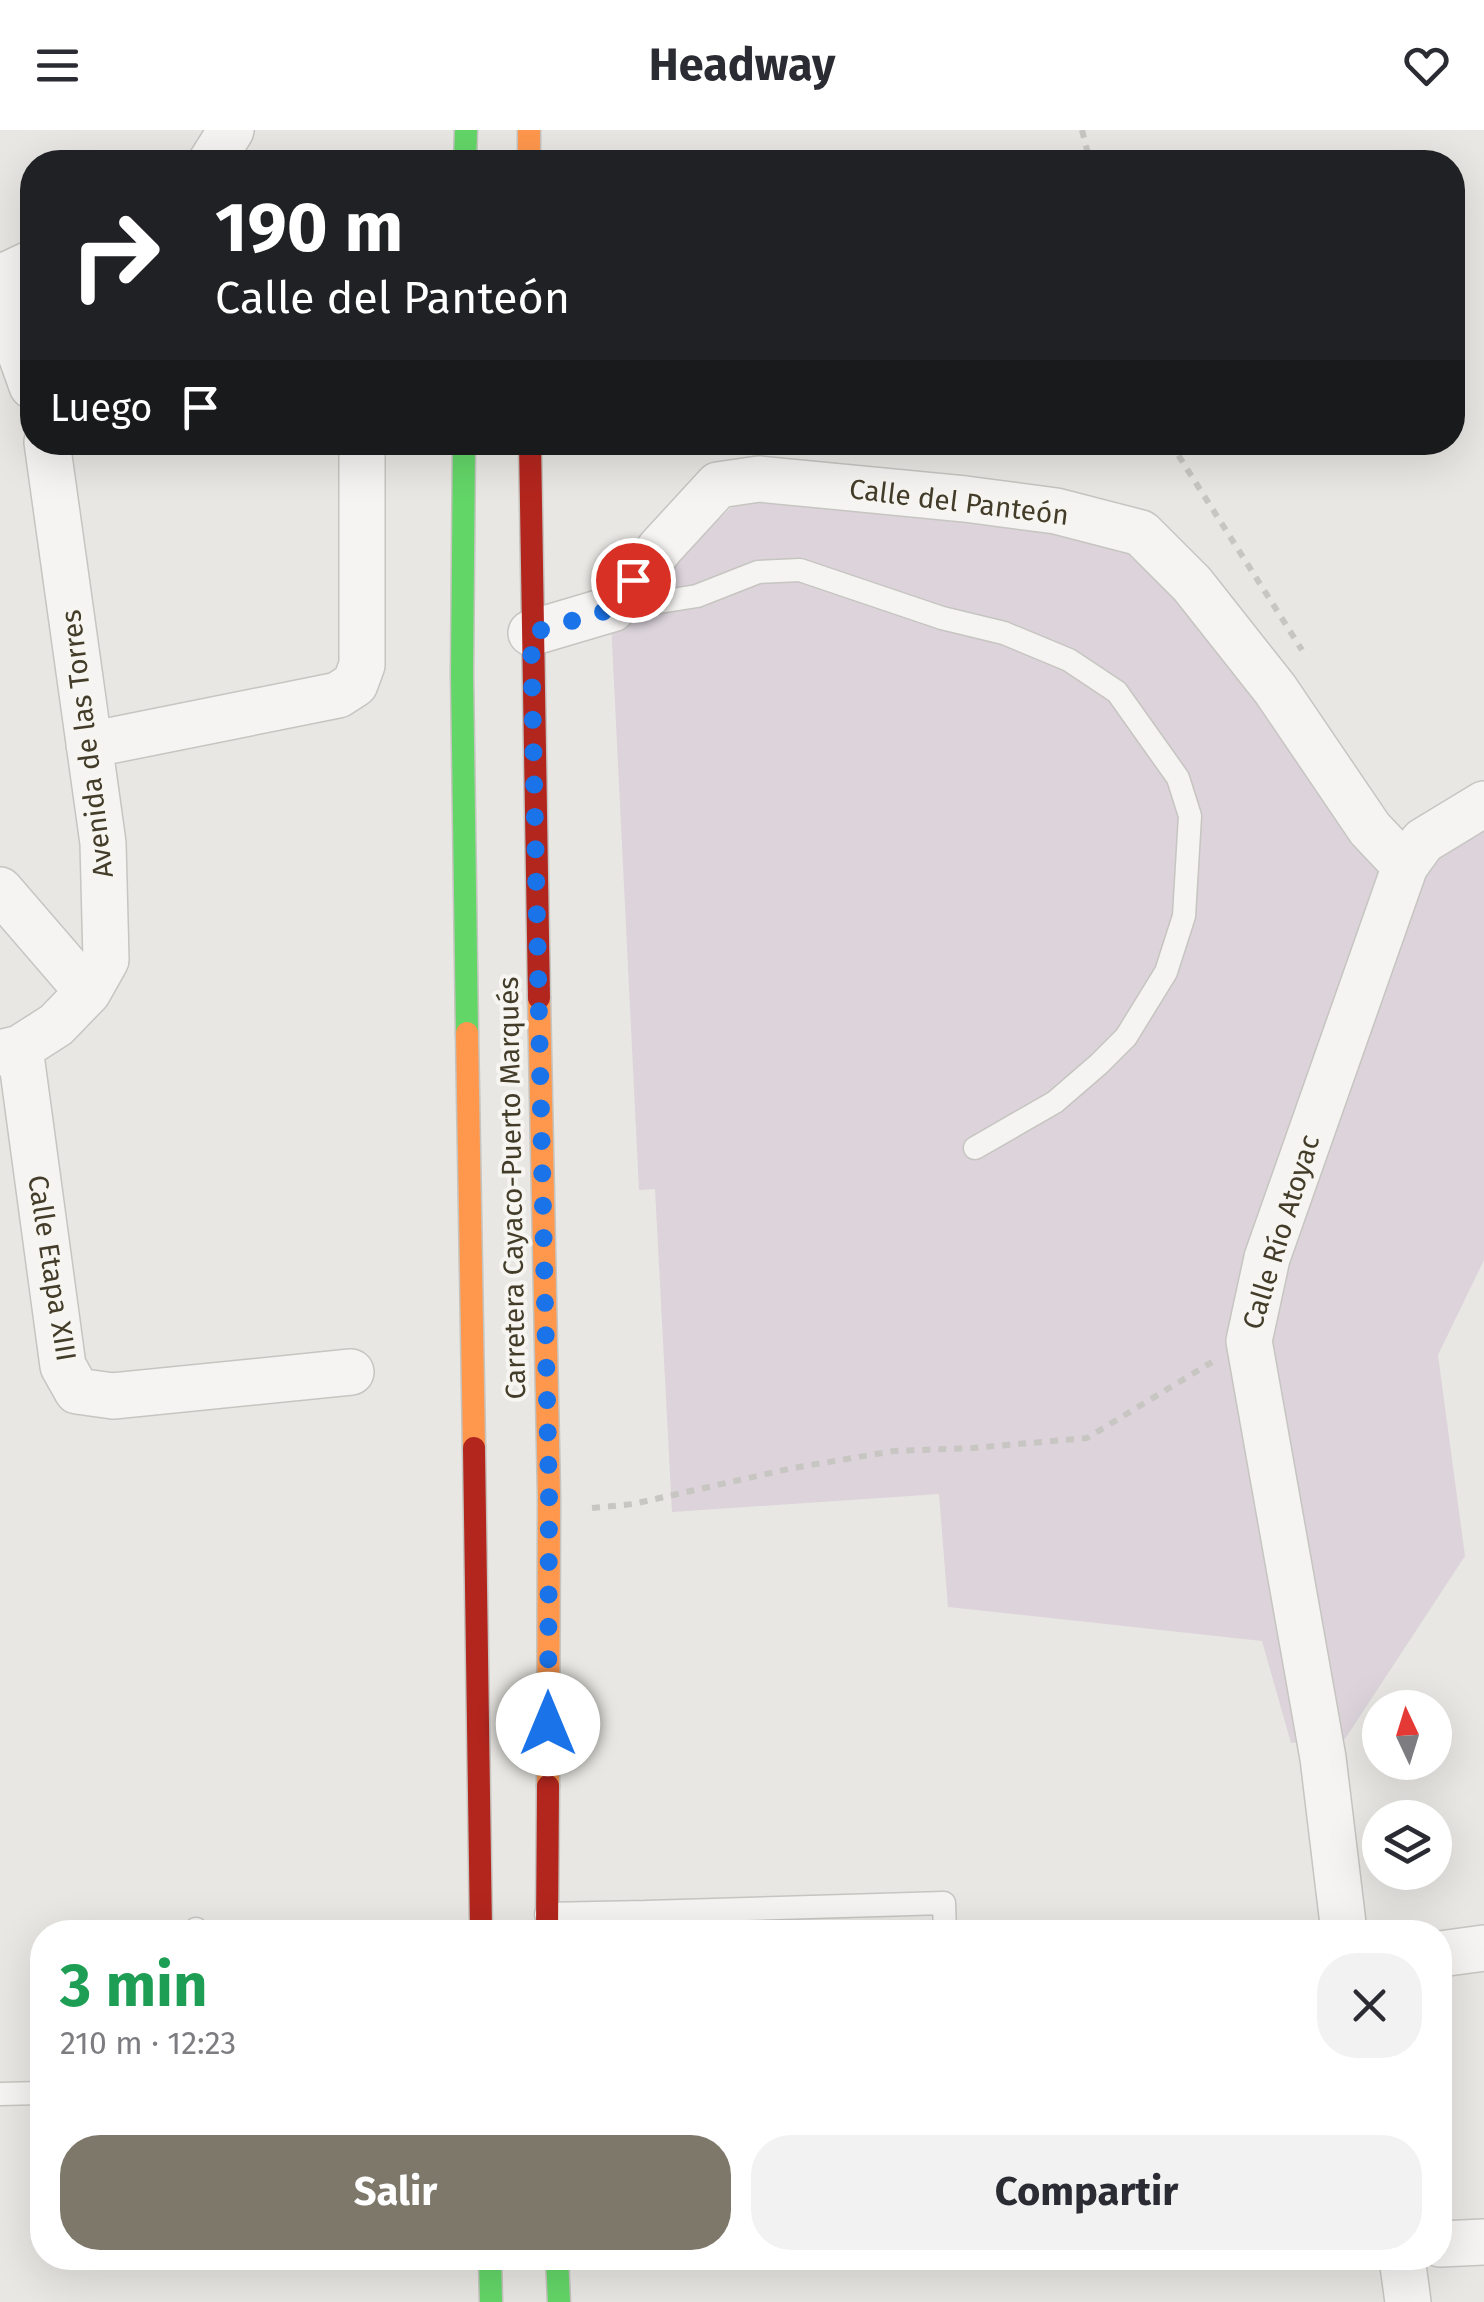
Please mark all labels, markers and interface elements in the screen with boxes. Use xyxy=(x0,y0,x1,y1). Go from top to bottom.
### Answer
icon: menu xyxy=(30,38,85,93)
text: Headway xyxy=(649,38,835,92)
icon: heart xyxy=(1399,38,1454,93)
text: 190 m xyxy=(215,186,403,270)
icon: right xyxy=(50,190,180,320)
text: Calle del Panteón xyxy=(215,271,570,325)
icon: arrive xyxy=(173,380,228,435)
text: Luego xyxy=(50,385,153,431)
street label: Calle del Panteón xyxy=(847,472,1071,532)
pin xyxy=(591,538,676,623)
icon: arrive xyxy=(606,553,661,608)
street label: Avenida de las Torres xyxy=(54,608,120,880)
street label: Carretera Cayaco-Puerto Marqués xyxy=(492,976,532,1400)
street label: Calle Río Atoyac xyxy=(1236,1131,1326,1333)
street label: Calle Etapa XIII xyxy=(21,1173,83,1363)
position arrow xyxy=(496,1672,600,1776)
north arrow xyxy=(1362,1690,1452,1780)
map controls xyxy=(1362,1690,1452,1890)
button: layers xyxy=(1362,1800,1452,1890)
text: 3 min xyxy=(60,1950,208,2022)
button: close xyxy=(1317,1953,1422,2058)
text: 210 m · 12:23 xyxy=(60,2024,236,2062)
button: Salir xyxy=(60,2135,731,2250)
button: Compartir xyxy=(751,2135,1422,2250)

